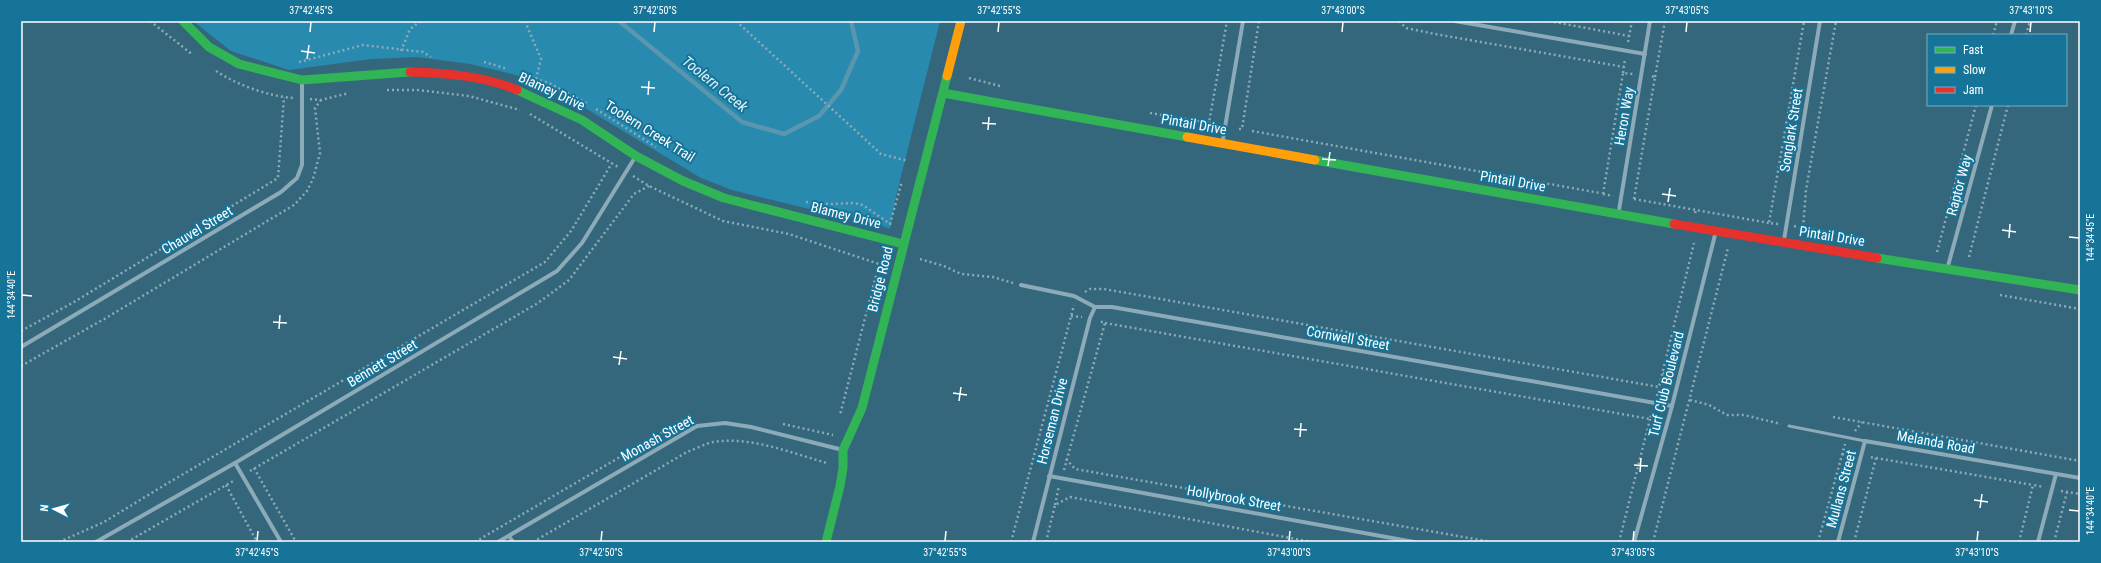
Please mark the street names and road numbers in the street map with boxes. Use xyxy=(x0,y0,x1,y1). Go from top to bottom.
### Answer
street label: Blamey Drive xyxy=(516,69,588,114)
street label: Heron Way xyxy=(1611,85,1637,147)
street label: Songlark Street xyxy=(1776,87,1806,173)
street label: Toolern Creek Trail xyxy=(602,97,698,165)
street label: Pintail Drive xyxy=(1160,110,1228,138)
street label: Raptor Way xyxy=(1943,153,1975,217)
street label: Pintail Drive xyxy=(1479,167,1547,195)
street label: Blamey Drive xyxy=(809,199,883,232)
street label: Chauvel Street xyxy=(159,203,235,257)
street label: Pintail Drive xyxy=(1798,223,1866,249)
street label: Bridge Road xyxy=(864,245,896,313)
street label: Cornwell Street xyxy=(1305,323,1391,353)
street label: Turf Club Boulevard xyxy=(1645,330,1687,438)
street label: Bennett Street xyxy=(344,336,420,390)
street label: Horseman Drive xyxy=(1034,376,1071,466)
street label: Monash Street xyxy=(618,412,696,464)
street label: Melanda Road xyxy=(1896,427,1976,457)
street label: Mullans Street xyxy=(1823,448,1859,530)
street label: Hollybrook Street xyxy=(1186,482,1282,514)

